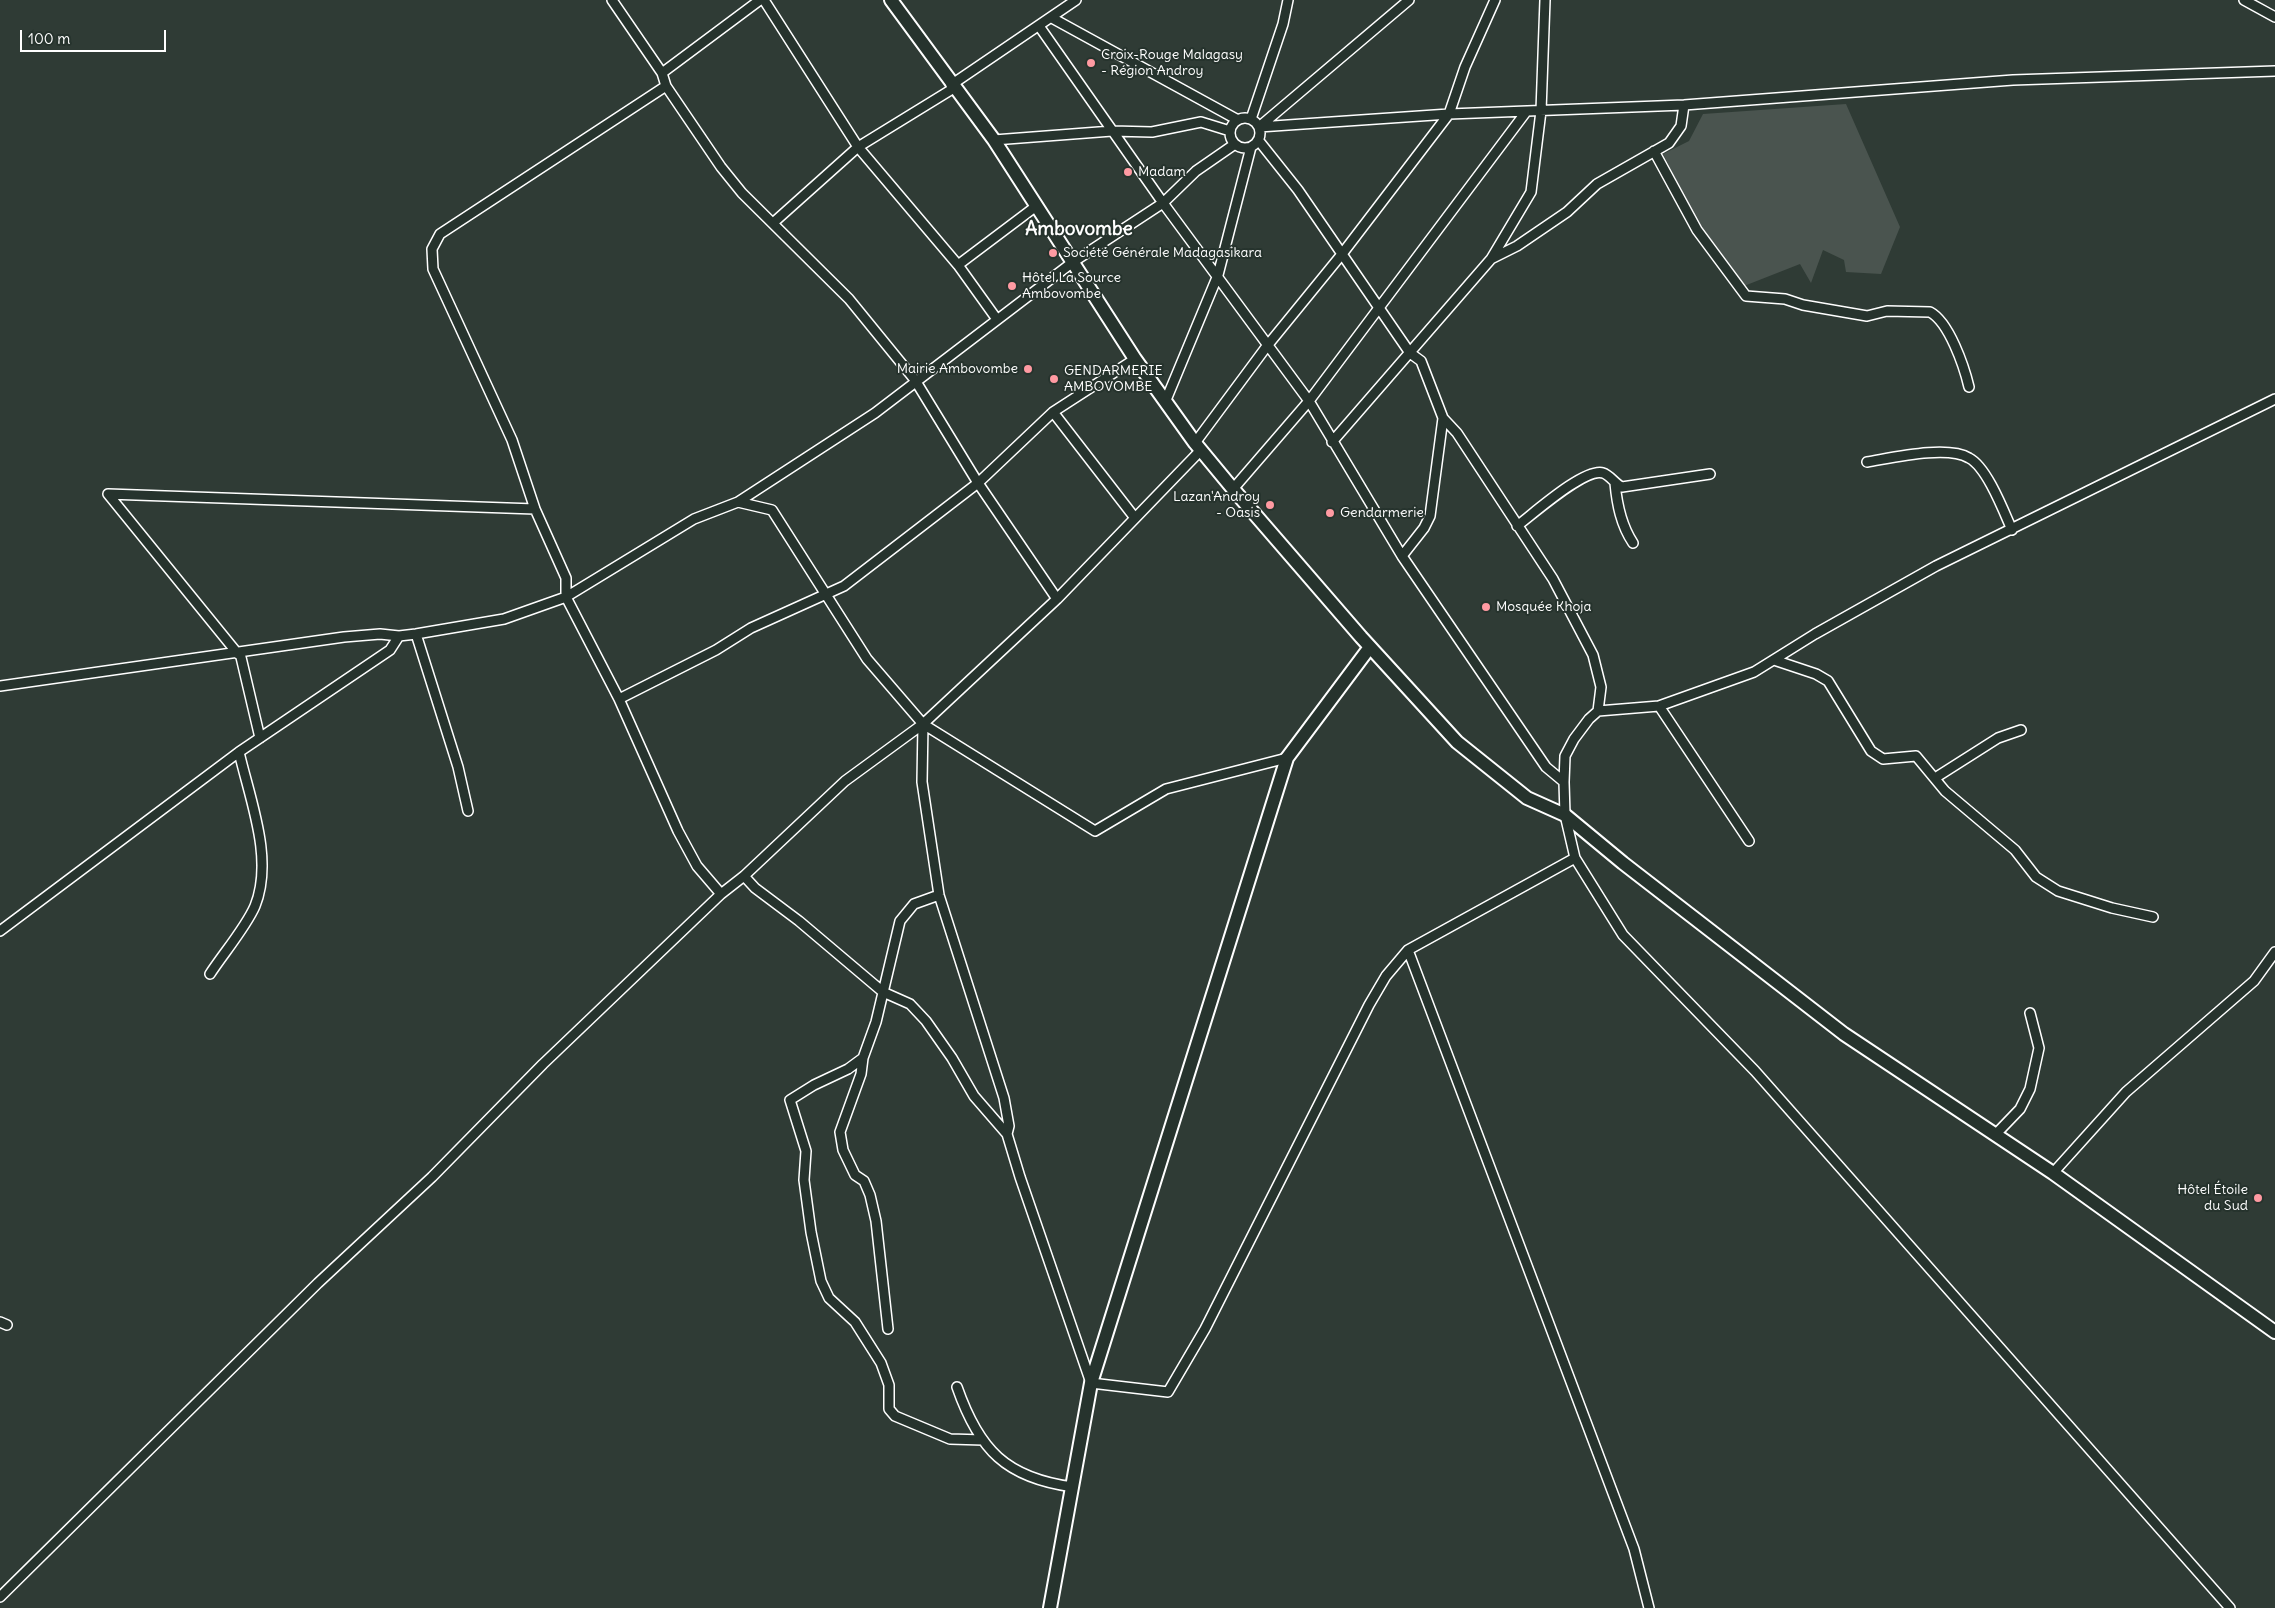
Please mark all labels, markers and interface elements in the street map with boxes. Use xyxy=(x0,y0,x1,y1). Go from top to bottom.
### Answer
scale bar xyxy=(22,20,169,52)
text: 100 m xyxy=(28,29,70,48)
place label: Croix-Rouge Malagasy - Région Androy xyxy=(1101,47,1243,80)
marker: Croix-Rouge Malagasy - Région Androy xyxy=(1085,57,1097,69)
place label: Madam xyxy=(1138,164,1186,180)
marker: Madam xyxy=(1122,166,1134,178)
district label: Ambovombe xyxy=(1025,219,1133,241)
place label: Société Générale Madagasikara xyxy=(1063,245,1262,261)
marker: Société Générale Madagasikara xyxy=(1047,247,1059,259)
place label: Hôtel La Source Ambovombe xyxy=(1022,270,1121,302)
marker: Hôtel La Source Ambovombe xyxy=(1006,280,1018,292)
place label: Mairie Ambovombe xyxy=(897,361,1018,377)
marker: Mairie Ambovombe xyxy=(1022,363,1034,375)
place label: GENDARMERIE AMBOVOMBE xyxy=(1064,363,1163,396)
marker: GENDARMERIE AMBOVOMBE xyxy=(1048,373,1060,385)
place label: Lazan'Androy - Oasis xyxy=(1173,489,1260,522)
marker: Lazan'Androy - Oasis xyxy=(1264,499,1276,511)
place label: Gendarmerie xyxy=(1340,505,1424,521)
marker: Gendarmerie xyxy=(1324,507,1336,519)
place label: Mosquée Khoja xyxy=(1496,599,1591,615)
marker: Mosquée Khoja xyxy=(1480,601,1492,613)
place label: Hôtel Étoile du Sud xyxy=(2177,1182,2248,1214)
marker: Hôtel Étoile du Sud xyxy=(2252,1192,2264,1204)

